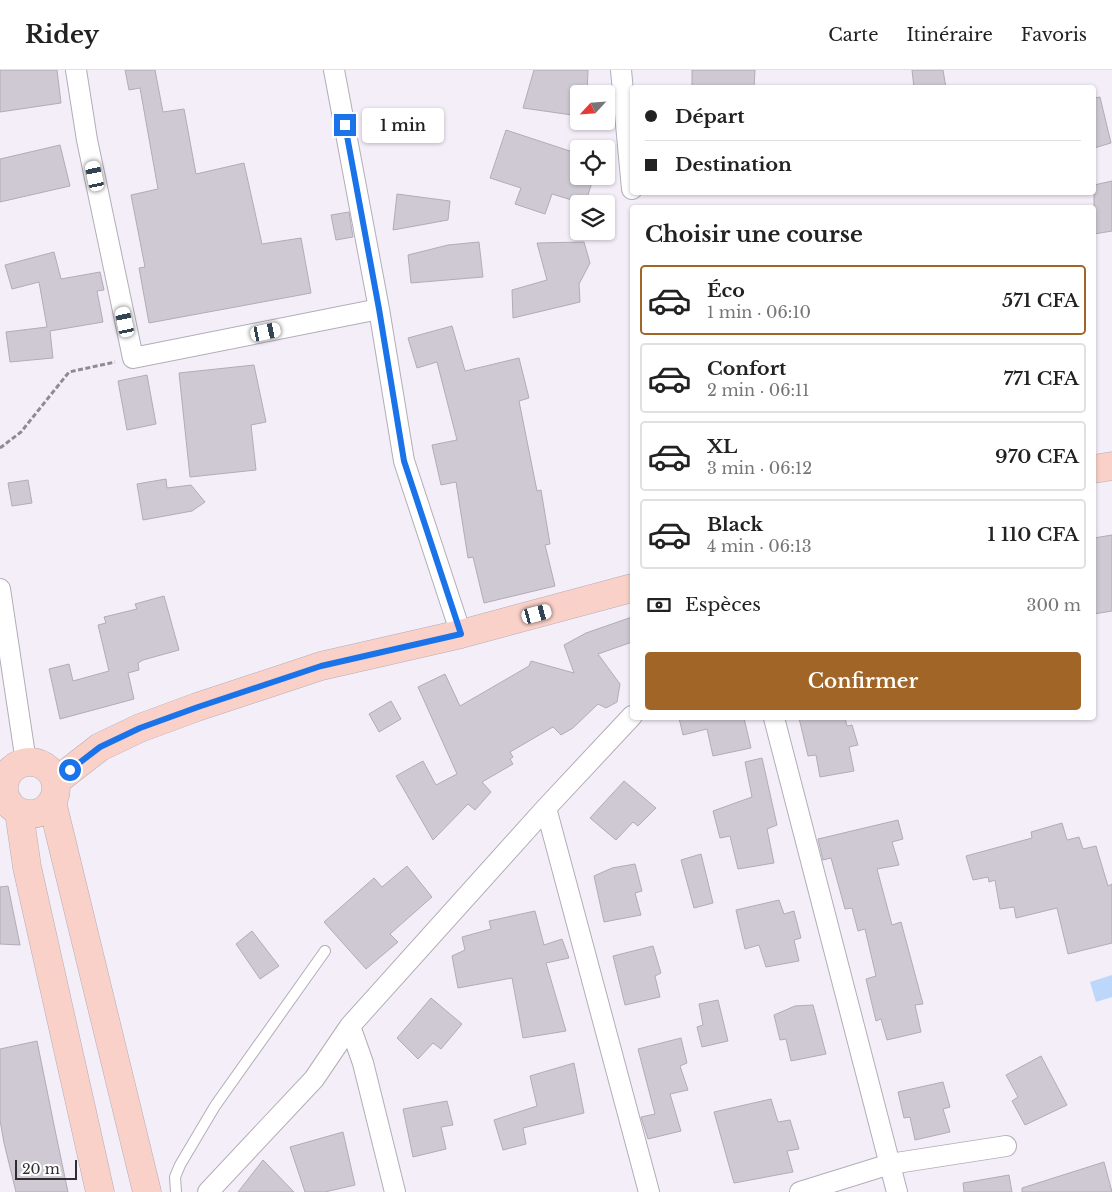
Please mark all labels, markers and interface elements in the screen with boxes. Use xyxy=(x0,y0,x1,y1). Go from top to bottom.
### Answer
text: Ridey xyxy=(25,20,99,49)
text: Carte xyxy=(828,24,878,46)
text: Itinéraire xyxy=(906,24,993,46)
text: Favoris xyxy=(1021,24,1087,46)
north arrow xyxy=(570,85,615,130)
map controls xyxy=(570,85,615,240)
text: Départ xyxy=(675,105,744,128)
callout: 1 min xyxy=(362,108,445,142)
route end xyxy=(334,114,356,136)
text: 1 min xyxy=(380,115,426,135)
button: locate xyxy=(570,140,615,185)
text: Destination xyxy=(675,153,792,176)
car xyxy=(84,160,105,192)
button: layers xyxy=(570,195,615,240)
text: Choisir une course xyxy=(645,221,863,248)
icon: car xyxy=(647,278,692,323)
text: Éco xyxy=(707,279,745,302)
text: 571 CFA xyxy=(1002,289,1079,312)
text: 1 min · 06:10 xyxy=(707,302,811,322)
car xyxy=(114,306,135,338)
car xyxy=(249,322,282,342)
icon: car xyxy=(647,356,692,401)
text: Confort xyxy=(707,357,786,380)
text: 771 CFA xyxy=(1003,367,1079,390)
text: 2 min · 06:11 xyxy=(707,380,809,400)
icon: car xyxy=(647,434,692,479)
text: XL xyxy=(707,435,737,458)
text: 970 CFA xyxy=(995,445,1079,468)
text: 3 min · 06:12 xyxy=(707,458,812,478)
icon: car xyxy=(647,512,692,557)
text: Black xyxy=(707,513,763,536)
text: 1 110 CFA xyxy=(987,523,1079,546)
text: 4 min · 06:13 xyxy=(707,536,812,556)
icon: cash xyxy=(645,591,673,619)
text: Espèces xyxy=(685,593,761,616)
text: 300 m xyxy=(1027,595,1081,615)
car xyxy=(520,603,553,625)
button: Confirmer xyxy=(645,652,1081,710)
route start xyxy=(59,759,81,781)
scale bar xyxy=(15,1157,78,1180)
text: 20 m xyxy=(22,1160,60,1178)

